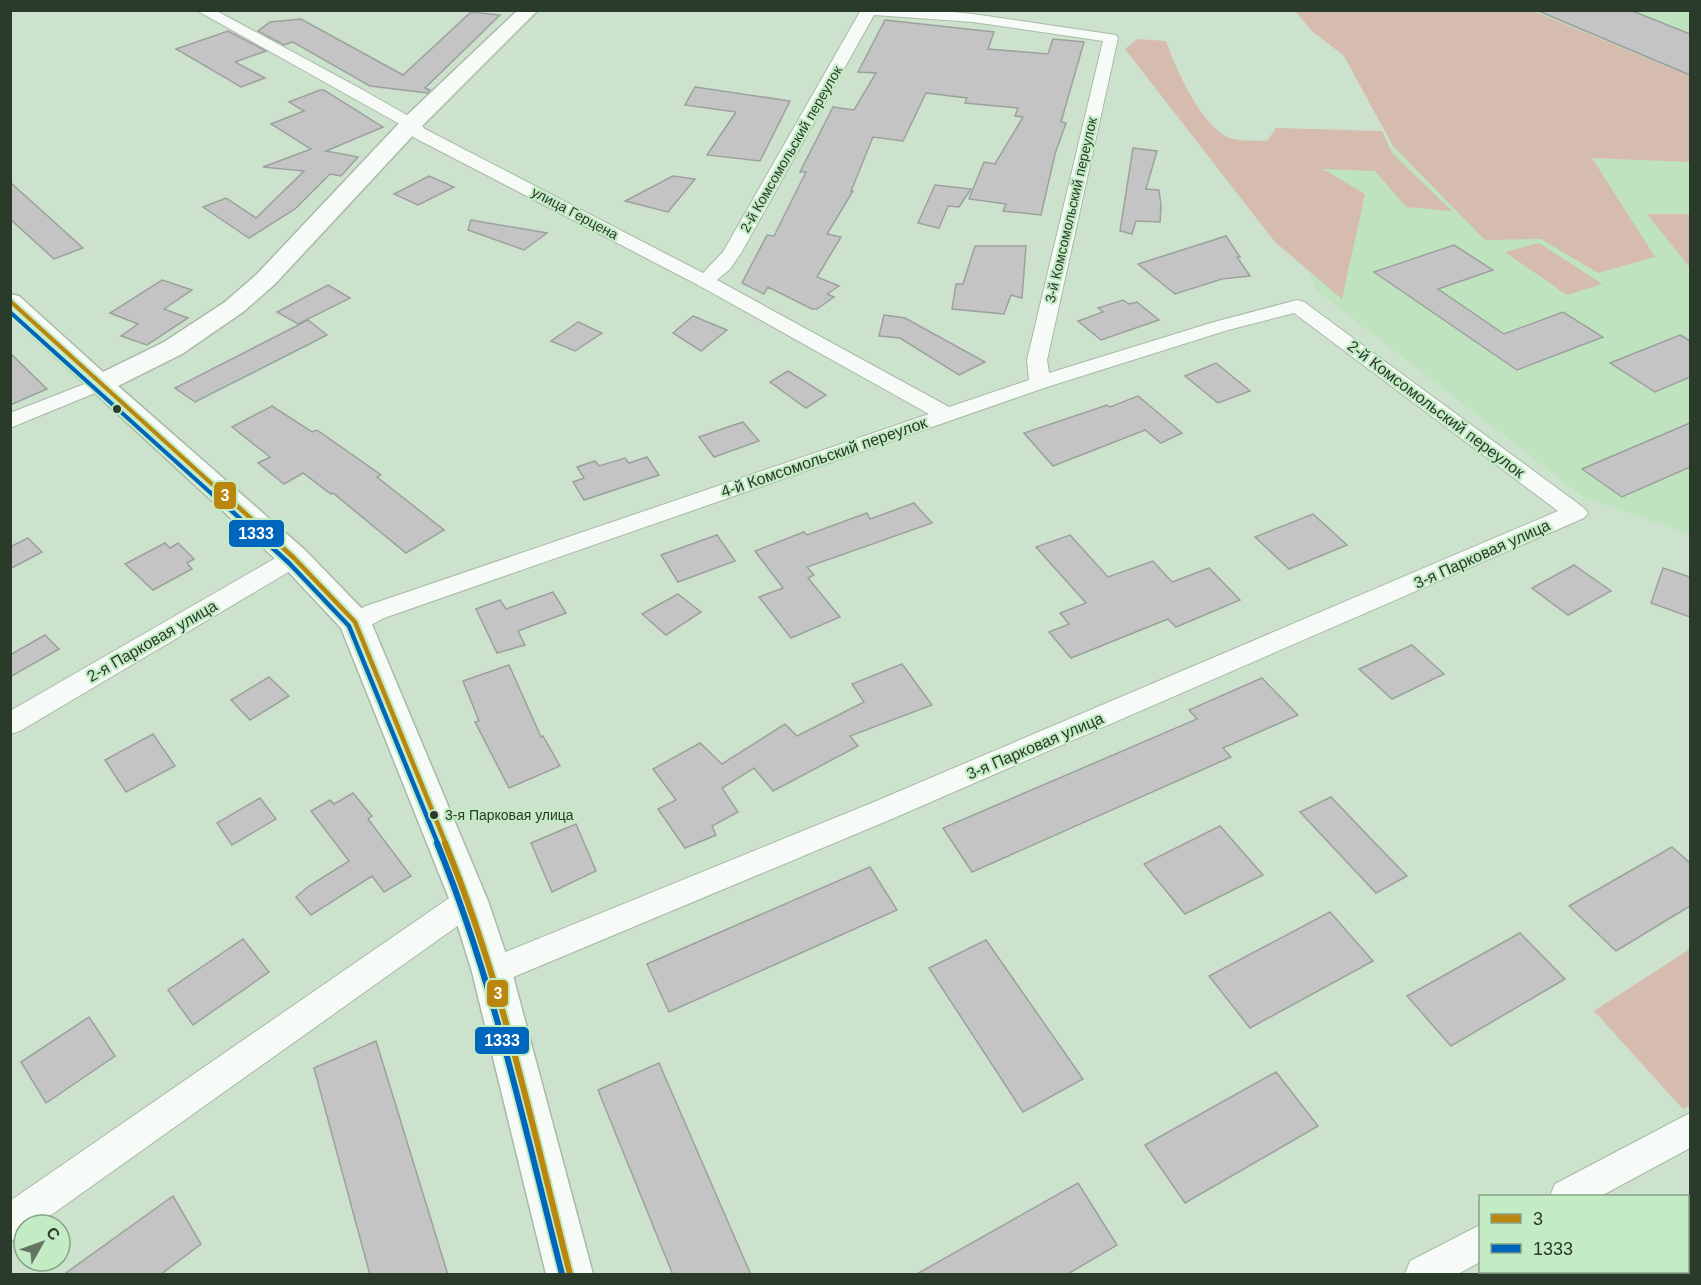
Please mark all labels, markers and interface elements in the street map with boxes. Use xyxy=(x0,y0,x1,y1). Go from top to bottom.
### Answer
street label: 2-й Комсомольский переулок xyxy=(737,62,846,235)
street label: 3-й Комсомольский переулок xyxy=(1042,115,1100,304)
street label: улица Герцена xyxy=(529,183,621,243)
street label: 2-й Комсомольский переулок xyxy=(1344,337,1528,482)
unlabelled marker xyxy=(111,403,123,415)
street label: 4-й Комсомольский переулок xyxy=(719,413,930,500)
line badge: 3 xyxy=(213,481,237,510)
text: 3 xyxy=(221,487,230,504)
street label: 3-я Парковая улица xyxy=(1411,516,1553,592)
line badge: 1333 xyxy=(228,519,285,548)
text: 1333 xyxy=(238,525,274,542)
street label: 2-я Парковая улица xyxy=(84,597,220,685)
street label: 3-я Парковая улица xyxy=(964,709,1106,783)
place label: 3-я Парковая улица xyxy=(445,807,574,823)
marker: 3-я Парковая улица xyxy=(428,809,440,821)
line badge: 3 xyxy=(486,979,509,1008)
text: 3 xyxy=(494,985,503,1002)
line badge: 1333 xyxy=(474,1026,530,1055)
text: 1333 xyxy=(484,1032,520,1049)
legend xyxy=(1479,1195,1689,1273)
text: 3 xyxy=(1533,1209,1543,1229)
north arrow xyxy=(12,1213,72,1273)
text: С xyxy=(43,1224,64,1244)
text: 1333 xyxy=(1533,1239,1573,1259)

